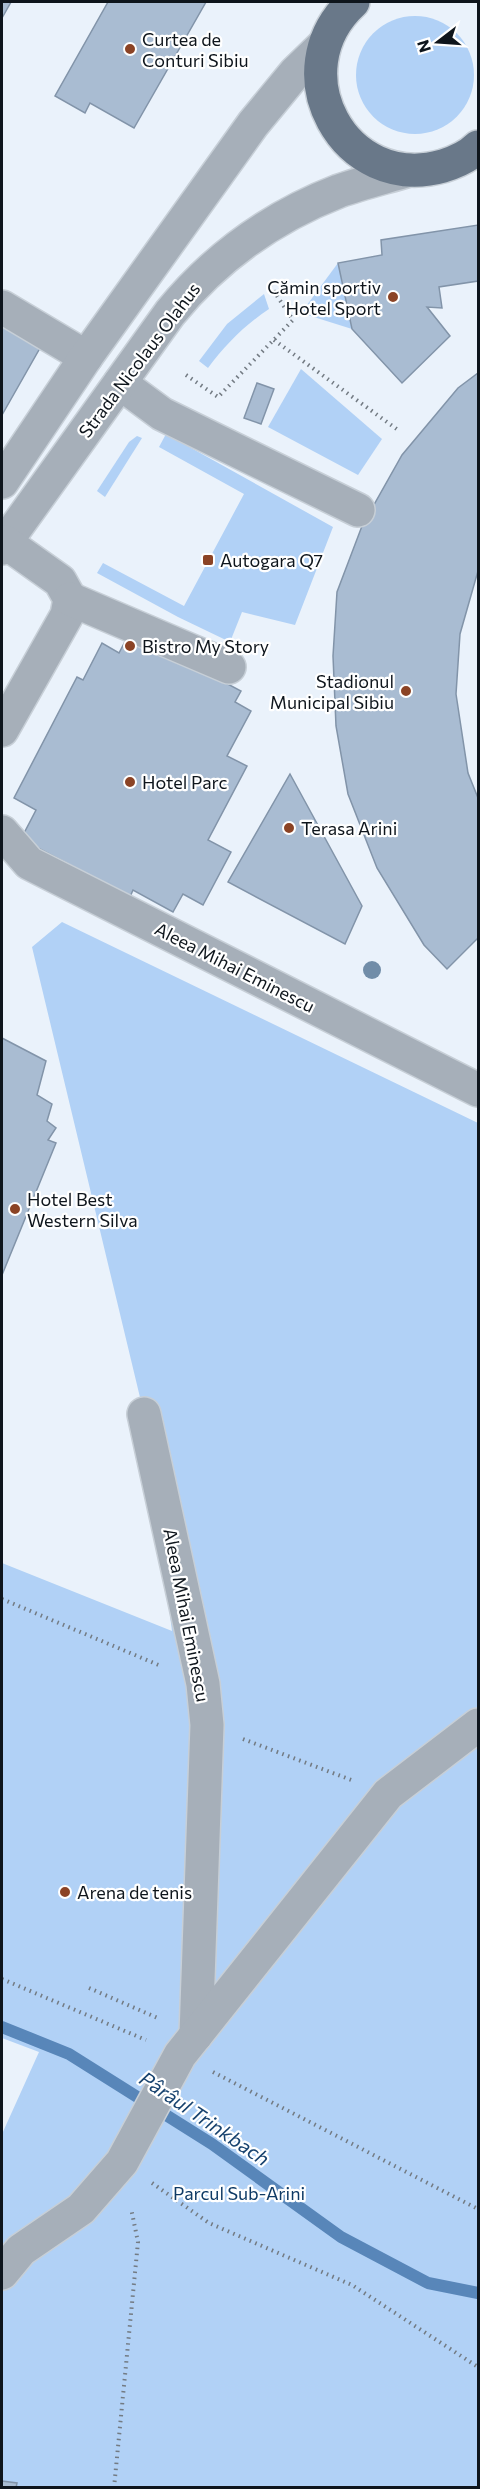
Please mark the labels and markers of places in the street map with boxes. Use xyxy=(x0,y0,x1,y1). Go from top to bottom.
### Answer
place label: Curtea de Conturi Sibiu xyxy=(142,28,249,71)
marker: Curtea de Conturi Sibiu xyxy=(123,42,137,56)
place label: Cămin sportiv Hotel Sport xyxy=(267,276,381,319)
marker: Cămin sportiv Hotel Sport xyxy=(386,290,400,304)
place label: Autogara Q7 xyxy=(220,549,323,571)
marker: Autogara Q7 xyxy=(201,553,215,567)
place label: Bistro My Story xyxy=(142,635,269,657)
marker: Bistro My Story xyxy=(123,639,137,653)
place label: Stadionul Municipal Sibiu xyxy=(270,670,394,713)
marker: Stadionul Municipal Sibiu xyxy=(399,684,413,698)
place label: Hotel Parc xyxy=(142,771,227,793)
marker: Hotel Parc xyxy=(123,775,137,789)
place label: Terasa Arini xyxy=(301,817,397,839)
marker: Terasa Arini xyxy=(282,821,296,835)
place label: Hotel Best Western Silva xyxy=(27,1188,138,1231)
marker: Hotel Best Western Silva xyxy=(8,1202,22,1216)
place label: Arena de tenis xyxy=(77,1881,192,1903)
marker: Arena de tenis xyxy=(58,1885,72,1899)

